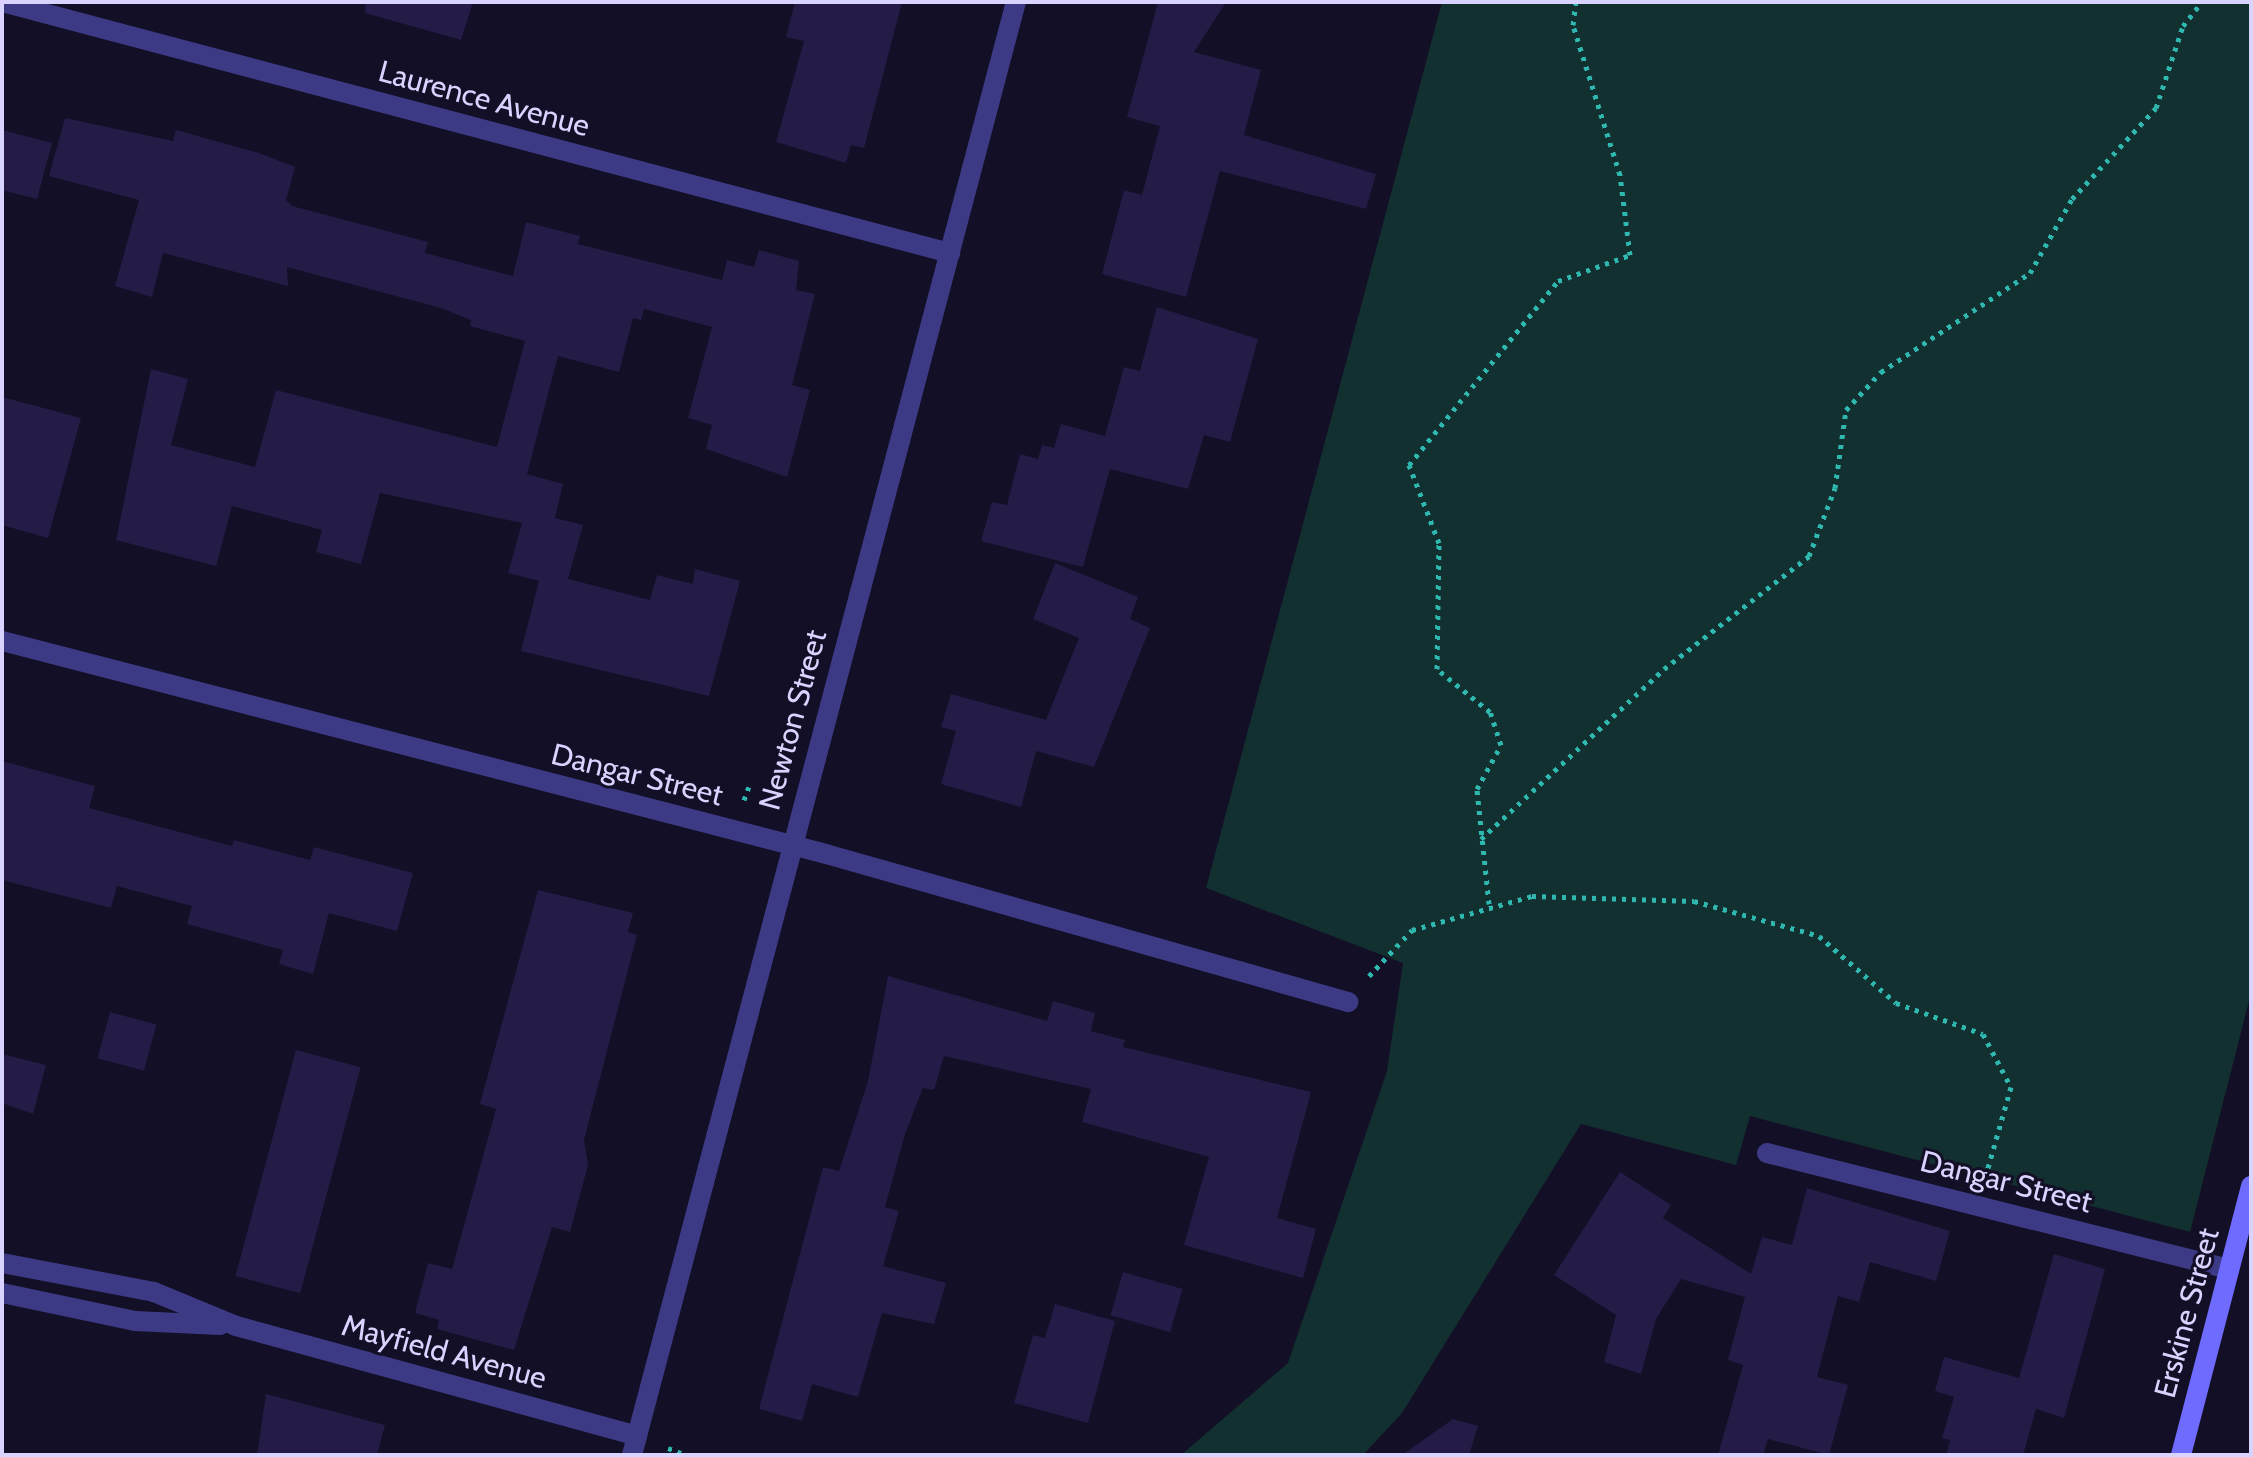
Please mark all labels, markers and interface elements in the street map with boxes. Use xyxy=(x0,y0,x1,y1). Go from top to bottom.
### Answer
street label: Laurence Avenue xyxy=(375,54,593,144)
street label: Newton Street xyxy=(752,626,834,814)
street label: Dangar Street xyxy=(548,736,726,814)
street label: Dangar Street xyxy=(1917,1143,2095,1221)
street label: Erskine Street xyxy=(2147,1224,2227,1402)
street label: Mayfield Avenue xyxy=(338,1307,550,1397)

